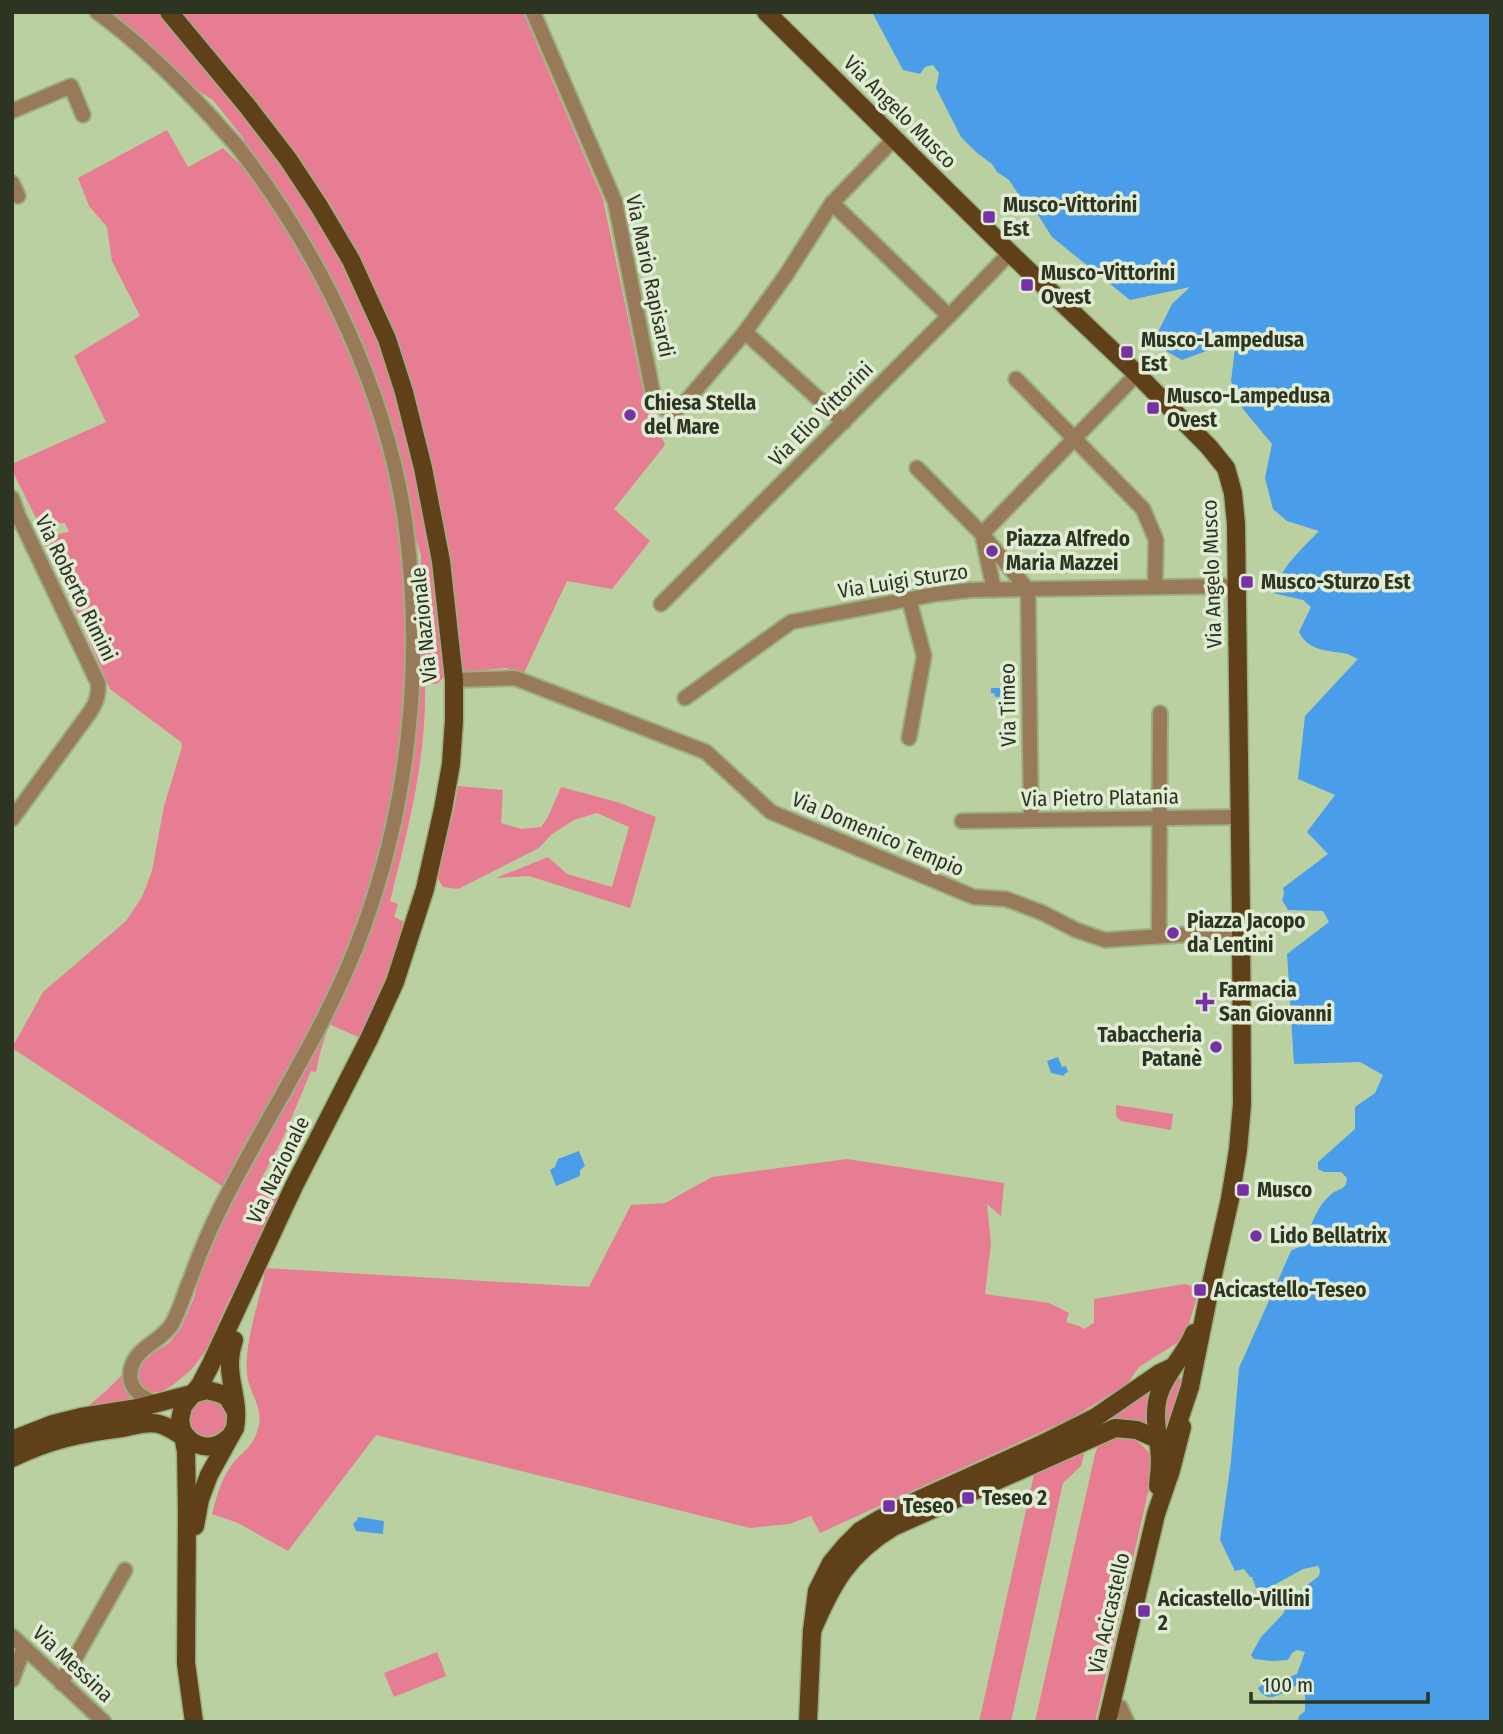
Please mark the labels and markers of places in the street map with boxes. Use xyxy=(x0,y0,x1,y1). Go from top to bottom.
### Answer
place label: Musco-Vittorini Est xyxy=(1003,192,1137,242)
marker: Musco-Vittorini Est xyxy=(981,209,997,225)
place label: Musco-Vittorini Ovest xyxy=(1041,260,1175,310)
marker: Musco-Vittorini Ovest xyxy=(1019,277,1035,293)
place label: Musco-Lampedusa Est xyxy=(1141,327,1304,377)
marker: Musco-Lampedusa Est xyxy=(1119,344,1135,360)
place label: Musco-Lampedusa Ovest xyxy=(1167,383,1330,433)
place label: Chiesa Stella del Mare xyxy=(644,390,756,440)
marker: Musco-Lampedusa Ovest xyxy=(1145,400,1161,416)
marker: Chiesa Stella del Mare xyxy=(622,407,638,423)
place label: Piazza Alfredo Maria Mazzei xyxy=(1006,526,1130,576)
marker: Piazza Alfredo Maria Mazzei xyxy=(984,543,1000,559)
place label: Musco-Sturzo Est xyxy=(1261,569,1411,595)
marker: Musco-Sturzo Est xyxy=(1239,574,1255,590)
place label: Piazza Jacopo da Lentini xyxy=(1187,908,1306,958)
marker: Piazza Jacopo da Lentini xyxy=(1165,925,1181,941)
place label: Farmacia San Giovanni xyxy=(1219,977,1332,1027)
marker: Farmacia San Giovanni xyxy=(1197,994,1213,1010)
place label: Tabaccheria Patanè xyxy=(1098,1022,1202,1072)
marker: Tabaccheria Patanè xyxy=(1208,1039,1224,1055)
place label: Musco xyxy=(1257,1177,1312,1203)
marker: Musco xyxy=(1235,1182,1251,1198)
place label: Lido Bellatrix xyxy=(1270,1223,1388,1249)
marker: Lido Bellatrix xyxy=(1248,1228,1264,1244)
place label: Acicastello-Teseo xyxy=(1213,1277,1366,1303)
marker: Acicastello-Teseo xyxy=(1192,1282,1208,1298)
place label: Teseo 2 xyxy=(982,1485,1047,1511)
marker: Teseo 2 xyxy=(960,1490,976,1506)
place label: Teseo xyxy=(903,1493,954,1519)
marker: Teseo xyxy=(881,1498,897,1514)
place label: Acicastello-Villini 2 xyxy=(1157,1586,1310,1636)
marker: Acicastello-Villini 2 xyxy=(1136,1603,1152,1619)

